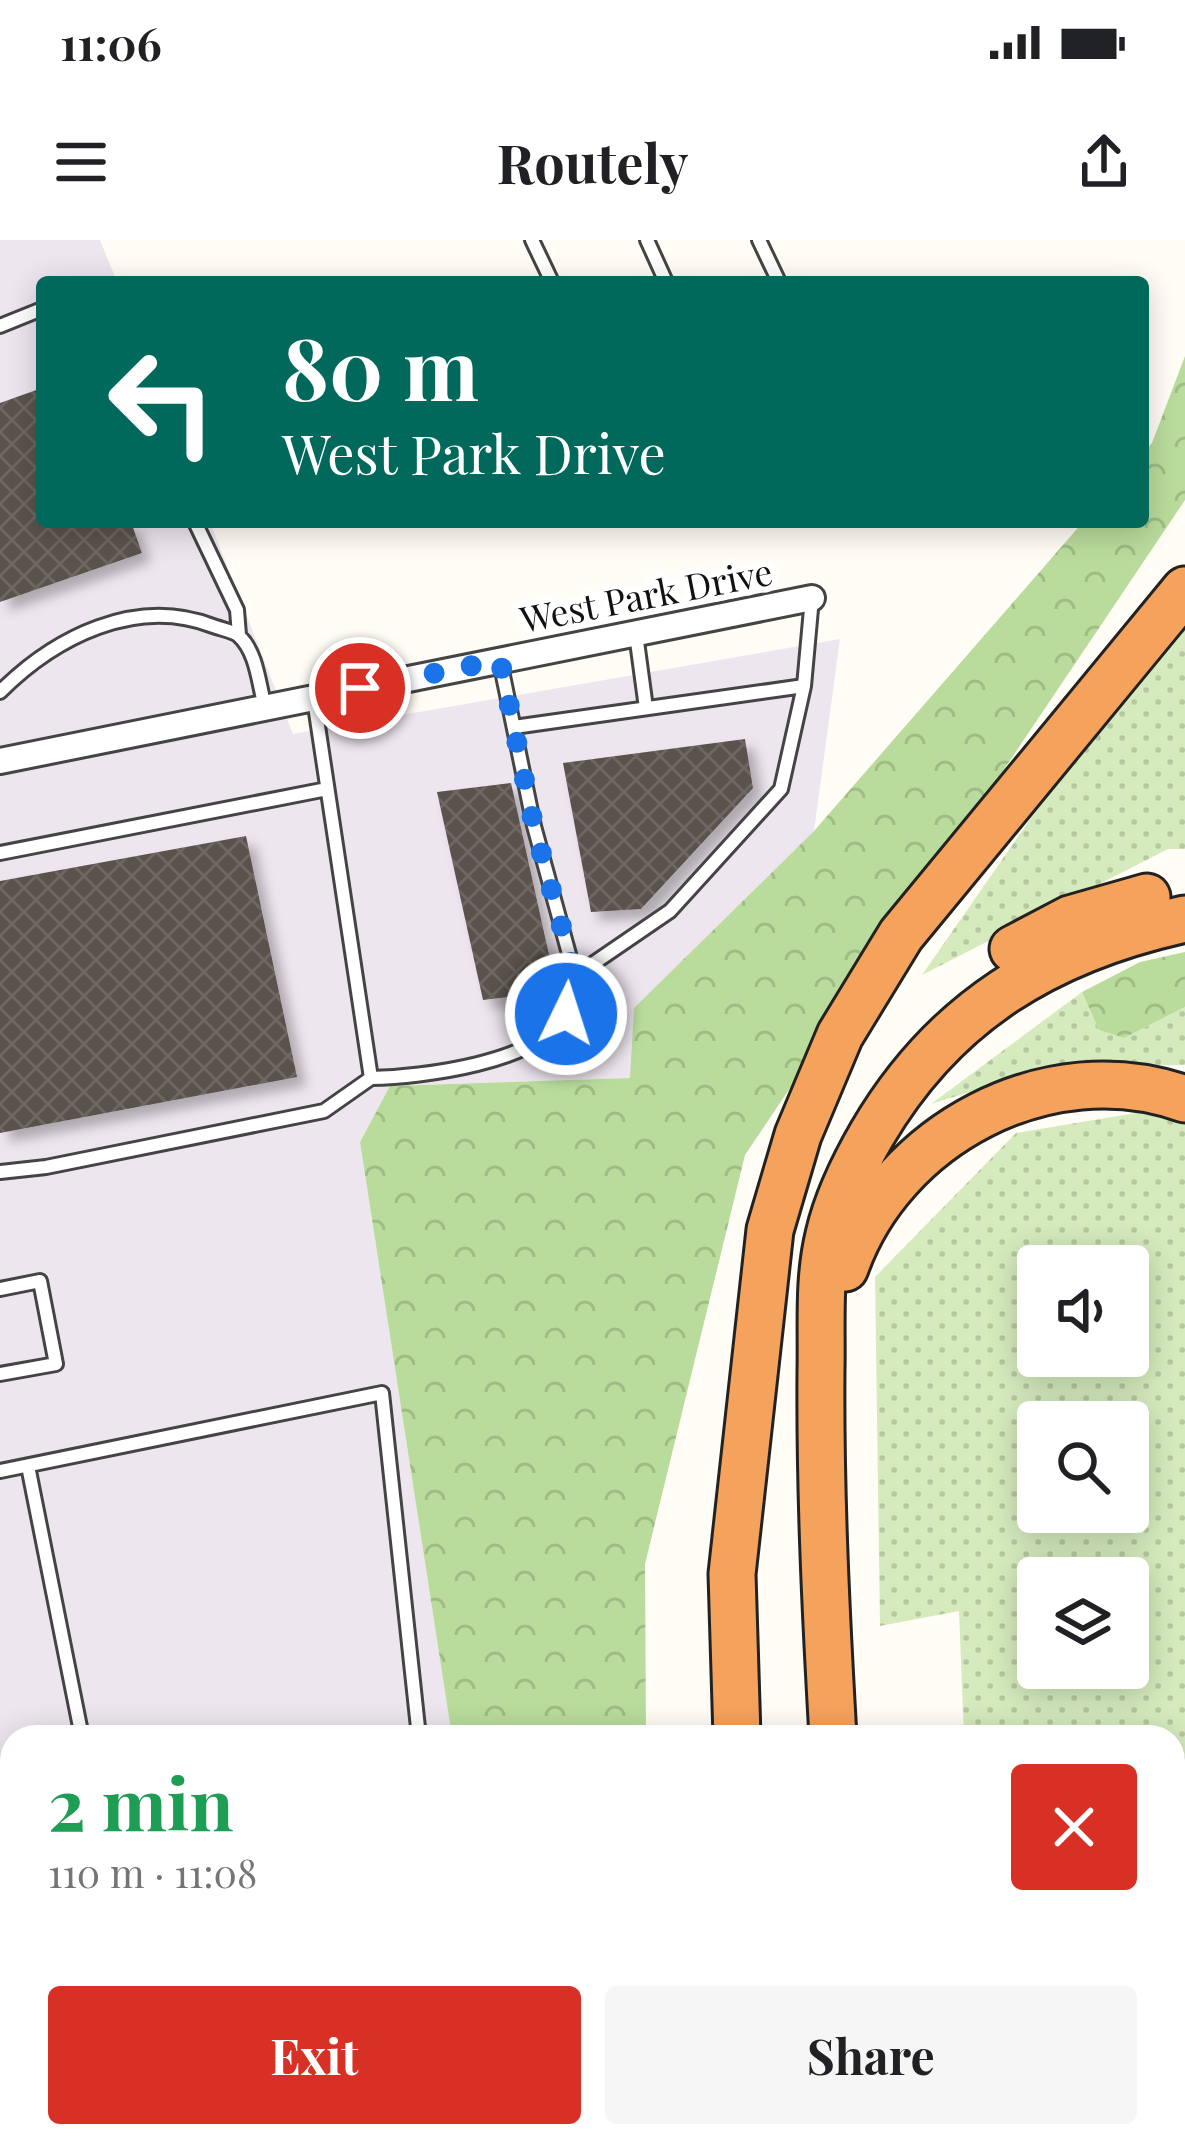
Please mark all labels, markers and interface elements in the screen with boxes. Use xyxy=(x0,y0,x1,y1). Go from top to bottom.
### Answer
text: 11:06 xyxy=(60,12,162,72)
text: Routely xyxy=(497,126,688,198)
icon: menu xyxy=(48,129,114,195)
icon: share xyxy=(1071,129,1137,195)
text: 80 m xyxy=(282,310,479,422)
icon: left xyxy=(84,324,240,480)
text: West Park Drive xyxy=(282,417,666,489)
street label: West Park Drive xyxy=(515,546,776,642)
pin xyxy=(309,637,411,739)
icon: arrive xyxy=(327,655,393,721)
position arrow xyxy=(503,951,629,1077)
map controls xyxy=(1017,1245,1149,1689)
button: sound xyxy=(1017,1245,1149,1377)
button: search xyxy=(1017,1401,1149,1533)
button: layers xyxy=(1017,1557,1149,1689)
text: 2 min xyxy=(48,1753,234,1849)
button: close xyxy=(1011,1764,1137,1890)
text: 110 m · 11:08 xyxy=(48,1846,257,1898)
button: Exit xyxy=(48,1986,581,2124)
button: Share xyxy=(605,1986,1137,2124)

